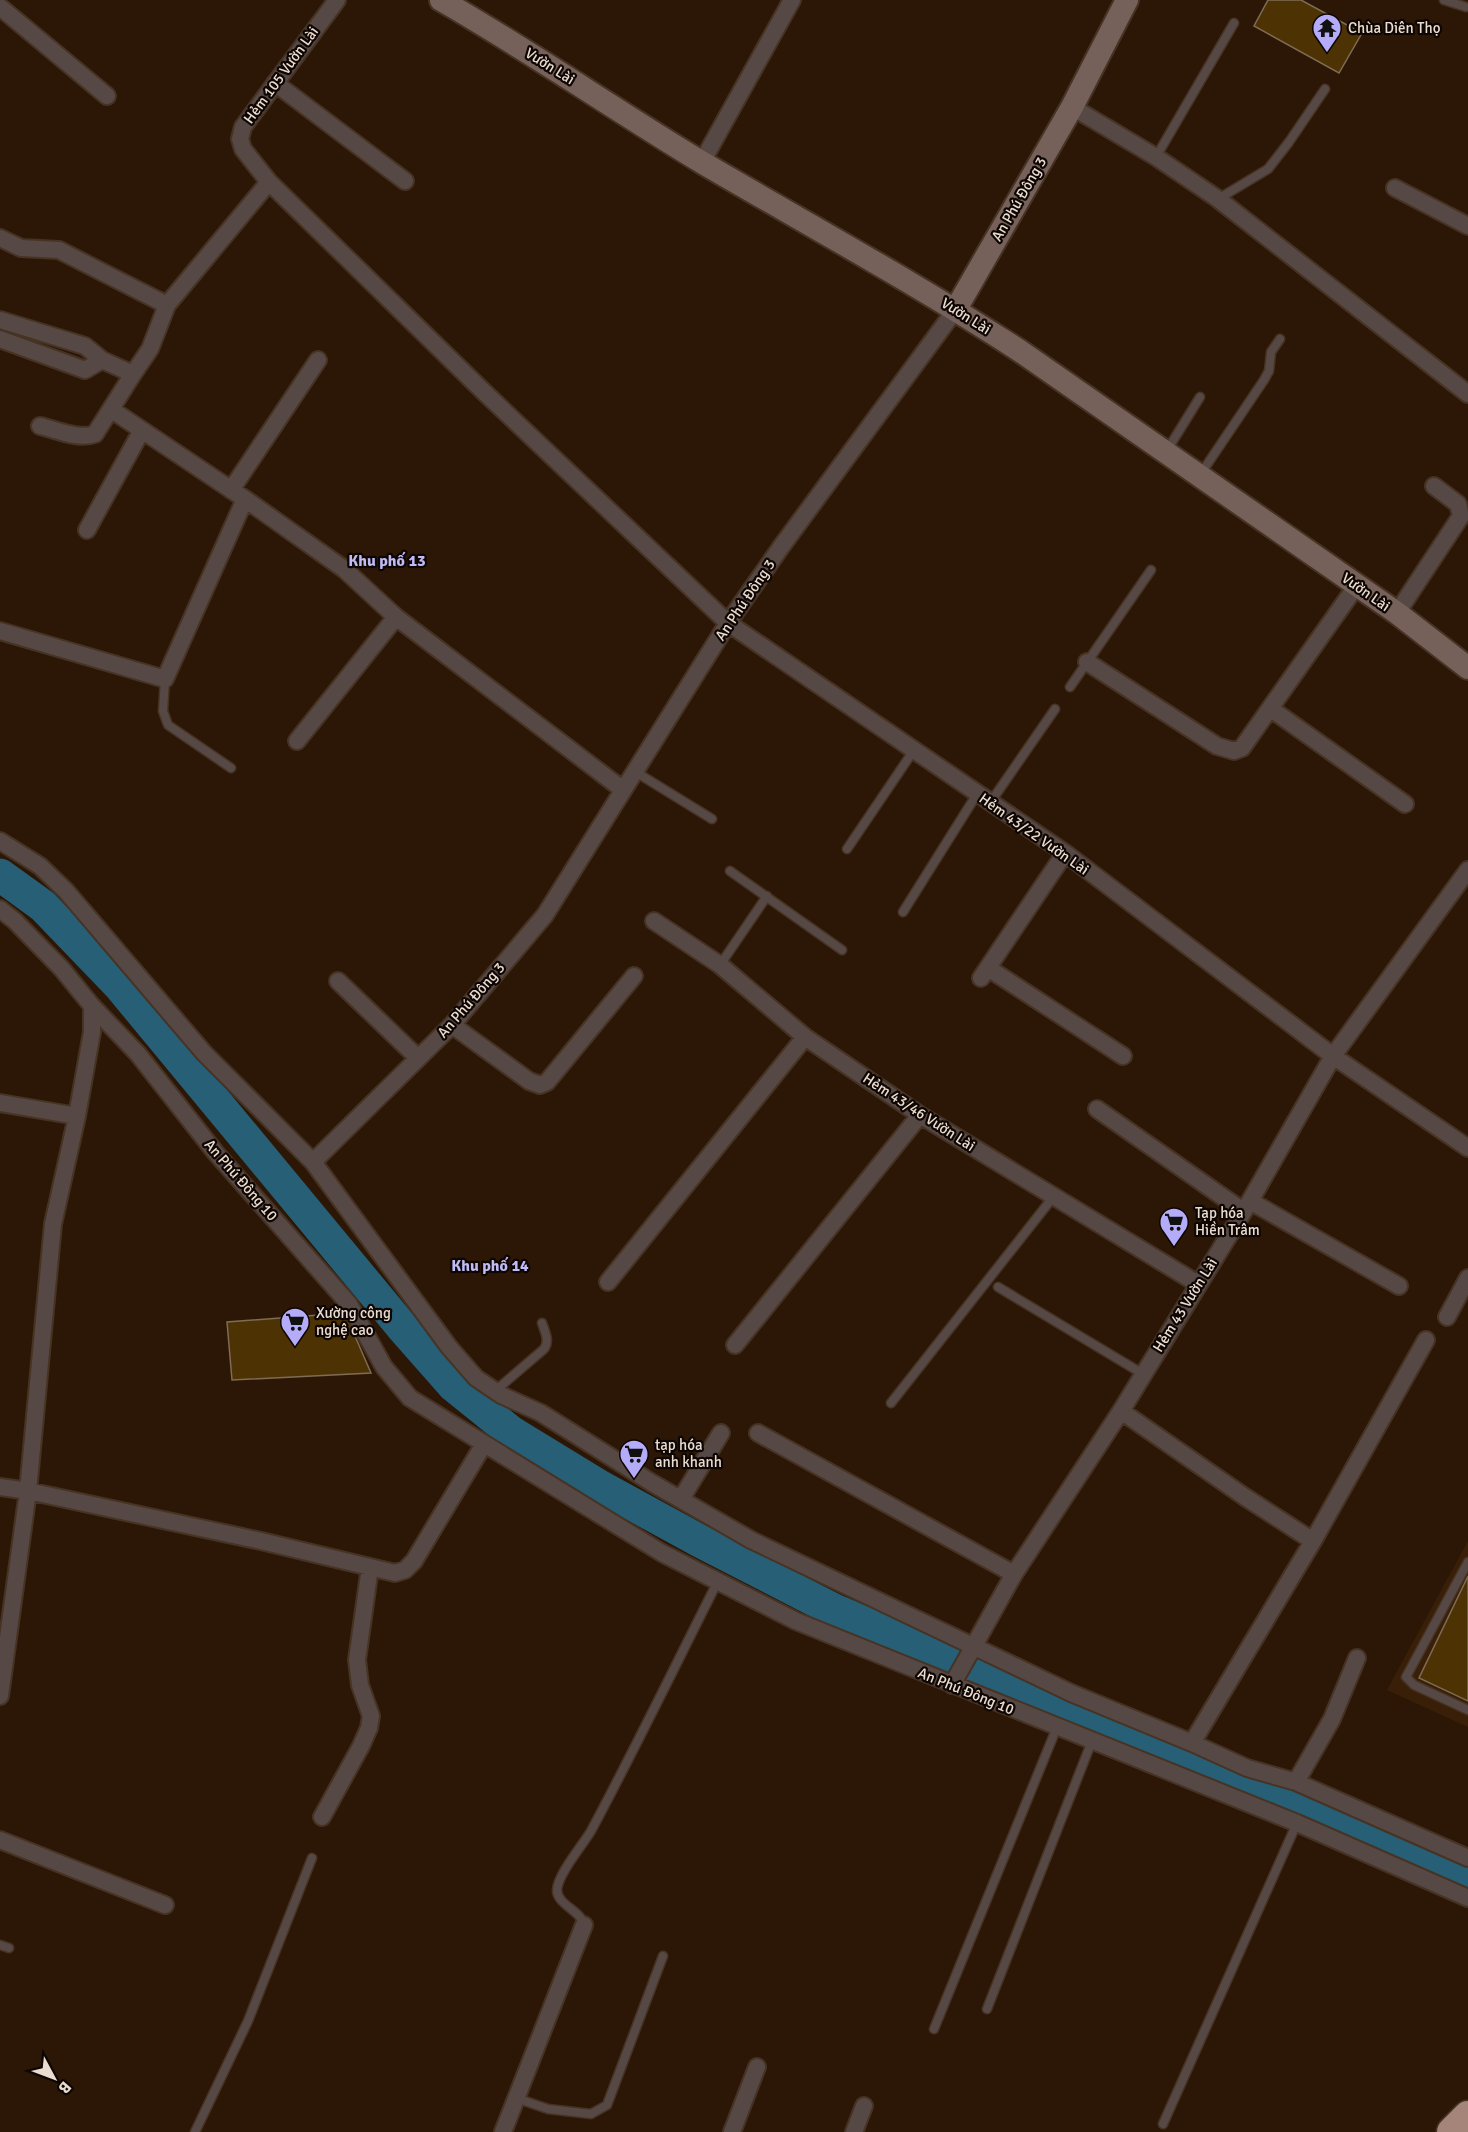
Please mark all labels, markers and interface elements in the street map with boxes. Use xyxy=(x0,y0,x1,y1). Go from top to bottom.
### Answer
temple icon: Chùa Diên Thọ xyxy=(1311,12,1343,54)
place label: Chùa Diên Thọ xyxy=(1348,19,1441,37)
street label: Hẻm 105 Vườn Lài xyxy=(240,23,322,127)
street label: Vườn Lài xyxy=(522,44,578,88)
street label: An Phú Đông 3 xyxy=(988,154,1050,244)
street label: Vườn Lài xyxy=(938,294,994,338)
district label: Khu phố 13 xyxy=(348,551,426,571)
street label: An Phú Đông 3 xyxy=(711,556,779,644)
street label: Vườn Lài xyxy=(1338,569,1394,615)
street label: Hẻm 43/22 Vườn Lài xyxy=(976,789,1092,879)
street label: An Phú Đông 3 xyxy=(433,959,509,1041)
street label: Hẻm 43/46 Vườn Lài xyxy=(860,1069,978,1155)
street label: An Phú Đông 10 xyxy=(201,1136,281,1224)
place label: Tạp hóa Hiền Trâm xyxy=(1195,1204,1260,1239)
supermarket icon: Tạp hóa Hiền Trâm xyxy=(1158,1206,1190,1248)
street label: Hẻm 43 Vườn Lài xyxy=(1149,1255,1221,1355)
district label: Khu phố 14 xyxy=(451,1256,529,1276)
place label: Xường công nghệ cao xyxy=(316,1304,391,1339)
supermarket icon: Xường công nghệ cao xyxy=(279,1306,311,1348)
place label: tạp hóa anh khanh xyxy=(655,1436,722,1471)
supermarket icon: tạp hóa anh khanh xyxy=(618,1438,650,1480)
street label: An Phú Đông 10 xyxy=(915,1664,1017,1718)
north arrow xyxy=(24,2048,84,2108)
text: B xyxy=(54,2077,75,2098)

